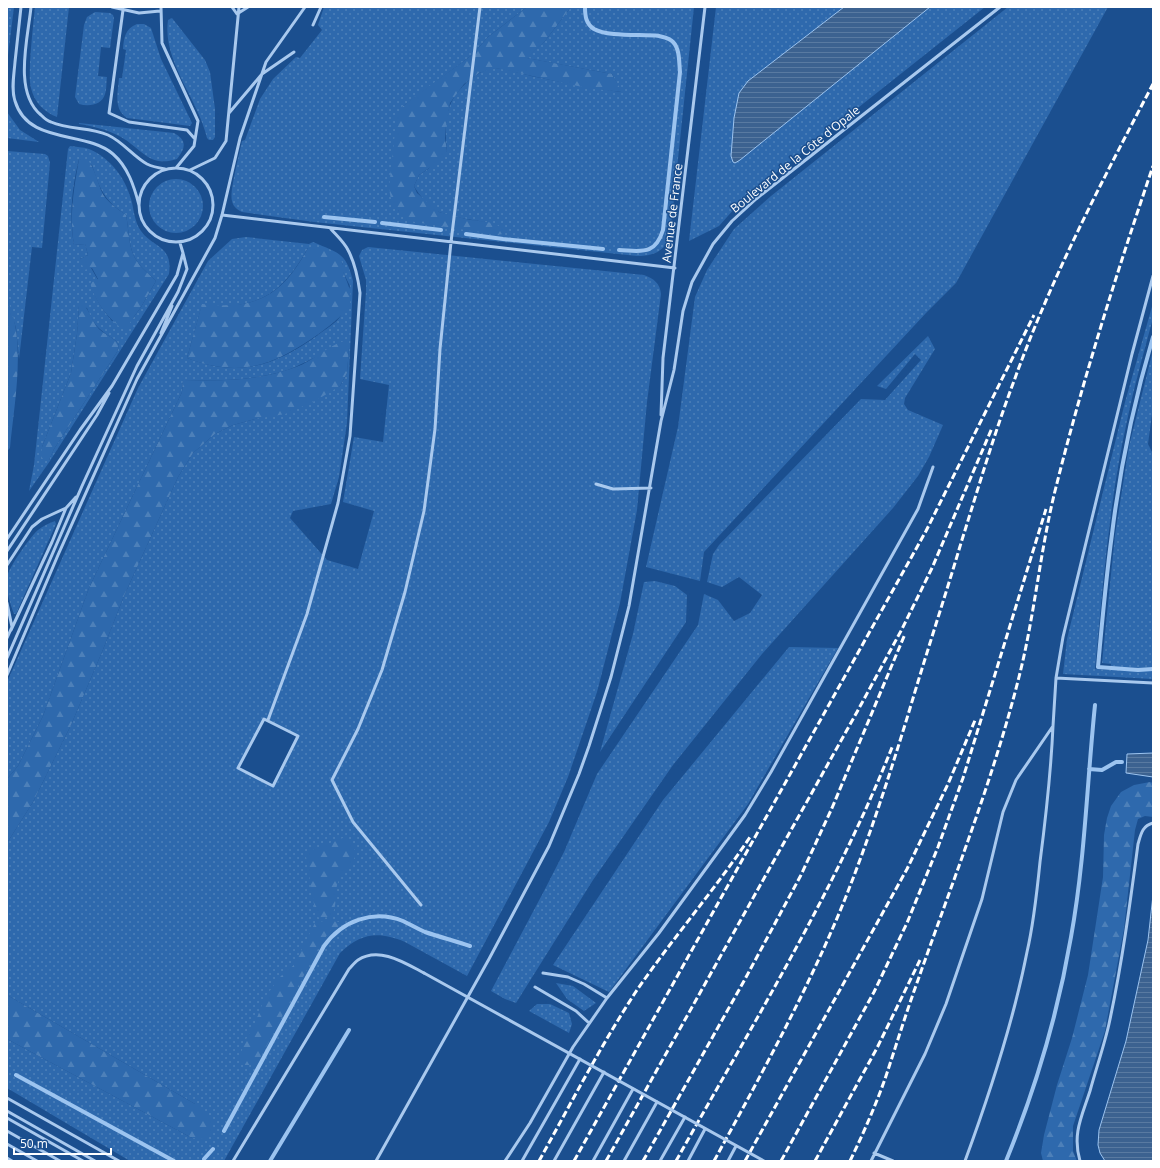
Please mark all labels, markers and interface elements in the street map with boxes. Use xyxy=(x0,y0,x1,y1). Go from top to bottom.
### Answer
street label: Boulevard de la Côte d'Opale xyxy=(727,101,864,217)
street label: Avenue de France xyxy=(657,162,687,264)
scale bar xyxy=(14,1130,111,1156)
text: 50 m xyxy=(20,1135,48,1152)

